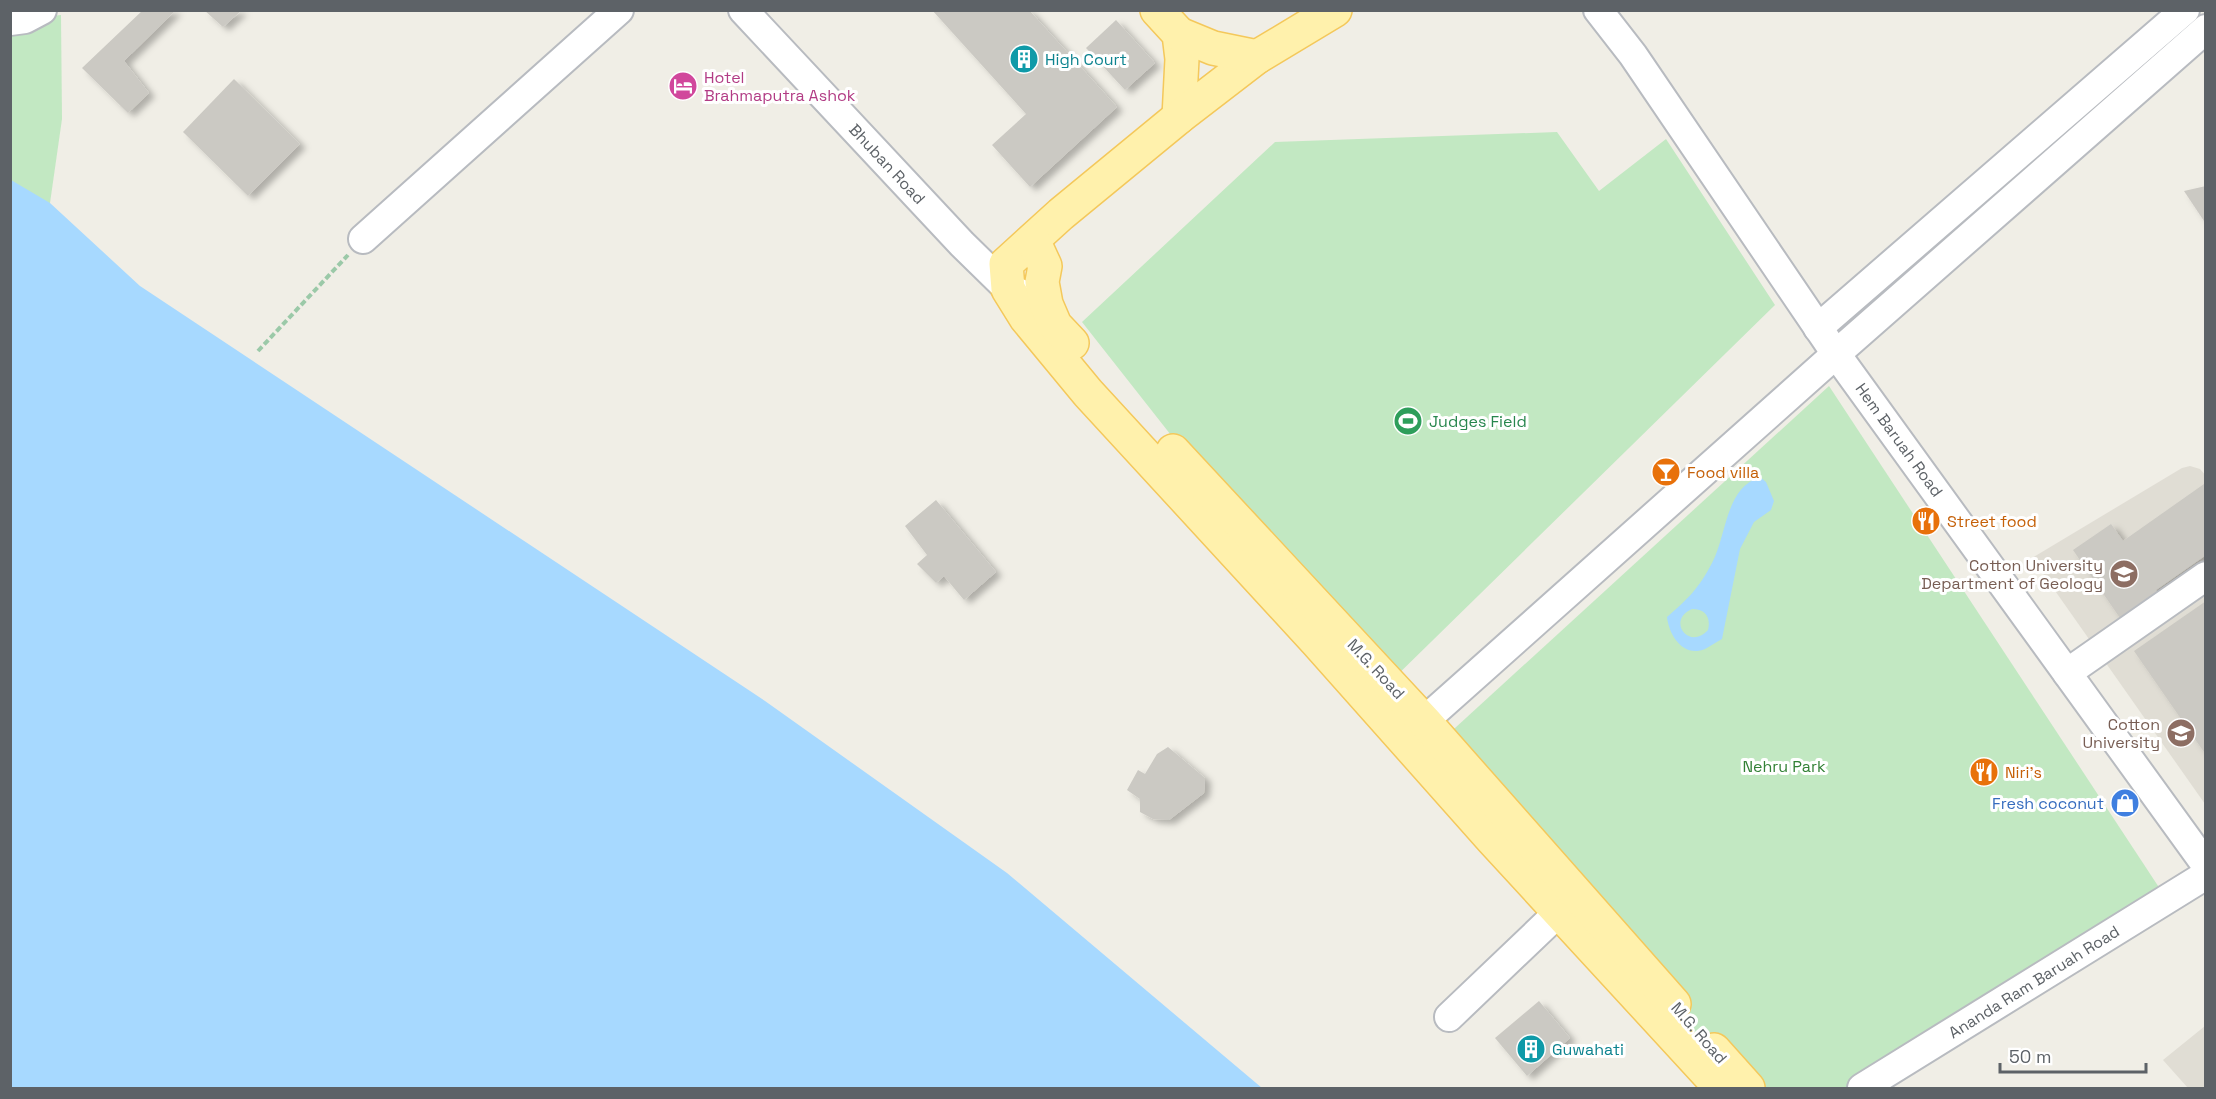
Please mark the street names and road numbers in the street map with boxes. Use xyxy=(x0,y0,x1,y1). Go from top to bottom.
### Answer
street label: Bhuban Road xyxy=(844,119,930,209)
street label: Hem Baruah Road xyxy=(1851,379,1947,501)
street label: M.G. Road xyxy=(1343,634,1409,704)
street label: Ananda Ram Baruah Road xyxy=(1945,921,2123,1043)
street label: M.G. Road xyxy=(1666,998,1732,1068)

